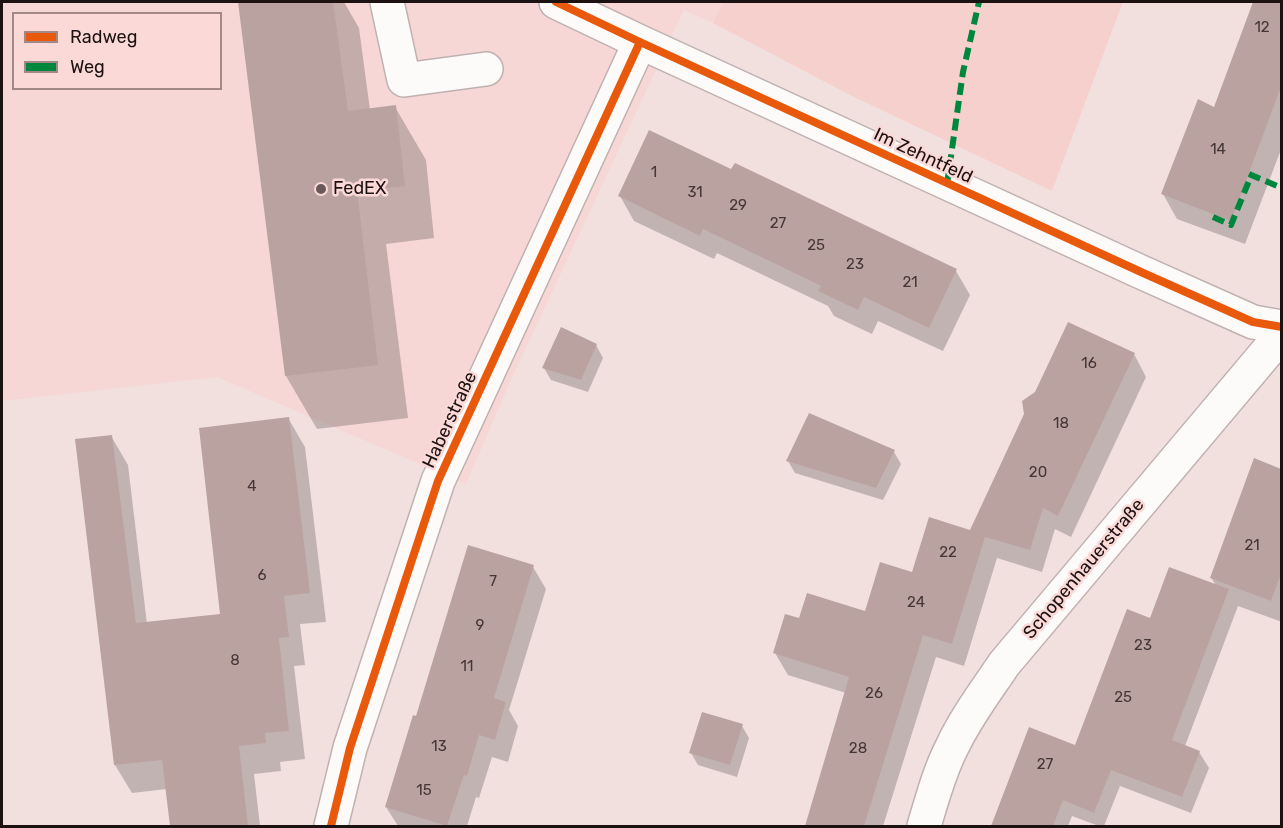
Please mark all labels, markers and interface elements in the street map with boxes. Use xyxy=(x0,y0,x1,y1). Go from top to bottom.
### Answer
legend xyxy=(12,12,222,90)
house number: 12 xyxy=(1254,19,1270,37)
text: Radweg xyxy=(70,26,137,48)
text: Weg xyxy=(70,56,105,78)
street label: Im Zehntfeld xyxy=(870,124,976,188)
house number: 14 xyxy=(1210,141,1226,159)
house number: 1 xyxy=(651,164,657,182)
place label: FedEX xyxy=(333,178,386,200)
marker: FedEX xyxy=(314,182,328,196)
house number: 31 xyxy=(687,184,703,202)
house number: 29 xyxy=(729,197,747,215)
house number: 27 xyxy=(770,215,786,233)
house number: 25 xyxy=(807,237,825,255)
house number: 23 xyxy=(846,256,864,274)
house number: 21 xyxy=(902,274,918,292)
house number: 16 xyxy=(1081,355,1097,373)
street label: Haberstraße xyxy=(418,368,482,472)
house number: 18 xyxy=(1053,415,1069,433)
house number: 20 xyxy=(1029,464,1047,482)
house number: 4 xyxy=(247,478,257,496)
street label: Schopenhauerstraße xyxy=(1019,495,1149,643)
house number: 21 xyxy=(1244,537,1260,555)
house number: 22 xyxy=(939,544,957,562)
house number: 6 xyxy=(257,567,267,585)
house number: 7 xyxy=(489,573,497,591)
house number: 24 xyxy=(907,594,925,612)
house number: 9 xyxy=(476,617,484,635)
house number: 23 xyxy=(1134,637,1152,655)
house number: 8 xyxy=(230,652,240,670)
house number: 11 xyxy=(461,658,473,676)
house number: 26 xyxy=(865,685,883,703)
house number: 25 xyxy=(1114,689,1132,707)
house number: 13 xyxy=(431,738,447,756)
house number: 28 xyxy=(849,740,867,758)
house number: 27 xyxy=(1037,756,1053,774)
house number: 15 xyxy=(416,782,432,800)

